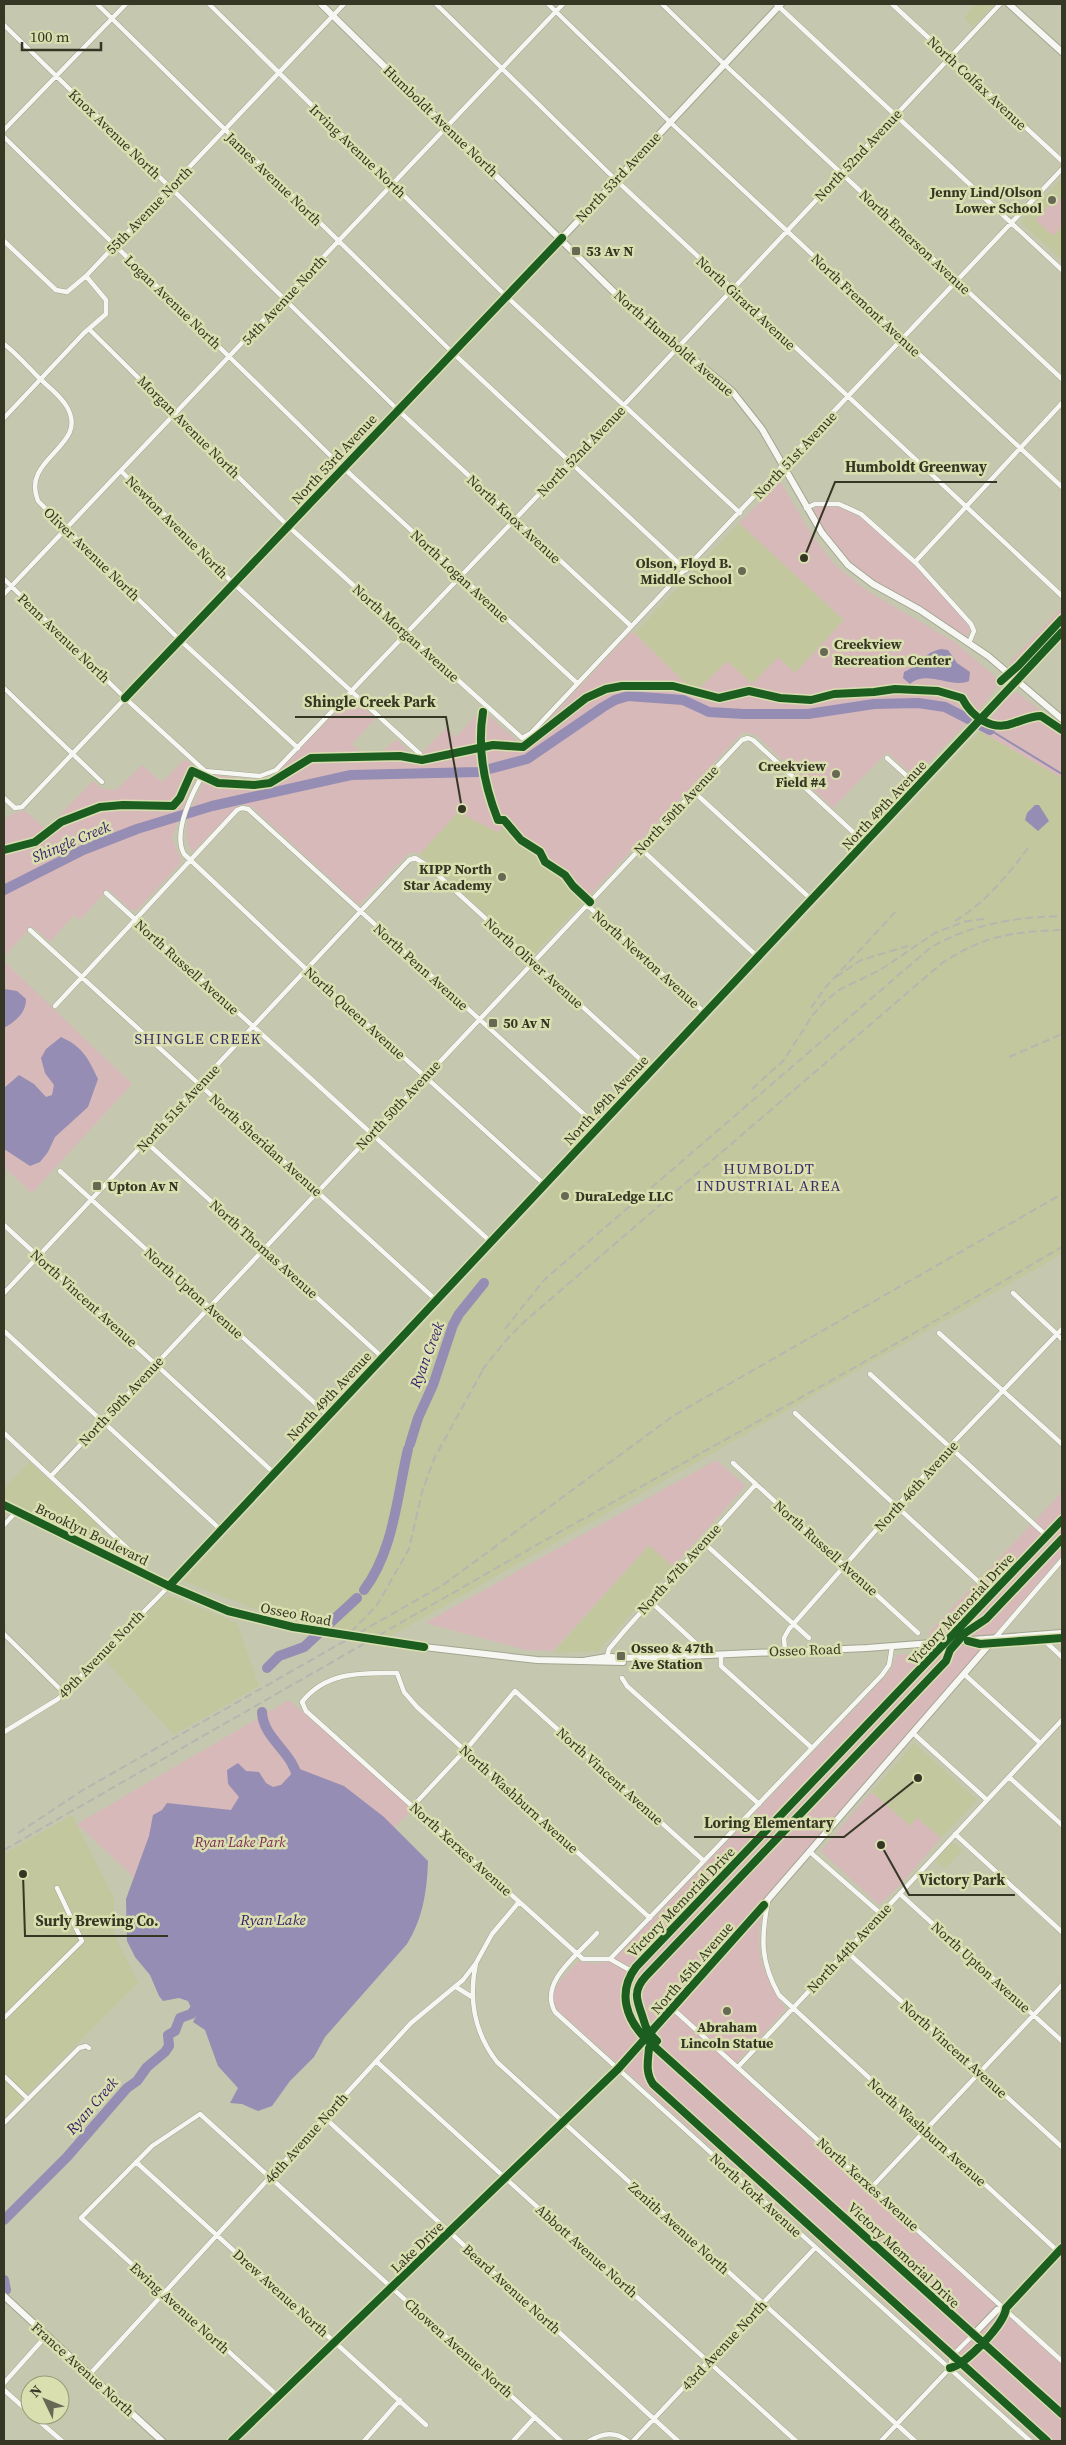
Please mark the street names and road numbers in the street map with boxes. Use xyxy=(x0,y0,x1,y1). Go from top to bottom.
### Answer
street label: North Colfax Avenue xyxy=(923,32,1031,134)
street label: Humboldt Avenue North xyxy=(379,61,503,181)
street label: Knox Avenue North xyxy=(64,84,166,184)
street label: Irving Avenue North xyxy=(305,99,411,203)
street label: North 52nd Avenue xyxy=(810,104,906,206)
street label: James Avenue North xyxy=(221,127,327,230)
street label: North 53rd Avenue xyxy=(571,127,665,227)
street label: 55th Avenue North xyxy=(101,161,197,259)
street label: North Emerson Avenue xyxy=(855,185,975,299)
street label: North Fremont Avenue xyxy=(807,249,925,361)
street label: Logan Avenue North xyxy=(120,250,226,354)
street label: 54th Avenue North xyxy=(237,251,331,349)
street label: North Girard Avenue xyxy=(692,251,800,355)
street label: North Humboldt Avenue xyxy=(610,285,738,401)
street label: Morgan Avenue North xyxy=(133,371,245,483)
street label: North 52nd Avenue xyxy=(532,401,630,501)
street label: North 51st Avenue xyxy=(749,406,841,504)
street label: North 53rd Avenue xyxy=(287,409,381,509)
street label: North Knox Avenue xyxy=(463,470,565,568)
street label: Newton Avenue North xyxy=(121,471,233,583)
street label: Oliver Avenue North xyxy=(39,503,145,605)
street label: North Logan Avenue xyxy=(406,525,514,627)
street label: North Morgan Avenue xyxy=(348,579,464,687)
street label: Penn Avenue North xyxy=(13,589,115,687)
street label: North 49th Avenue xyxy=(837,756,931,854)
street label: North 50th Avenue xyxy=(629,761,723,859)
street label: North Newton Avenue xyxy=(588,905,704,1013)
street label: North Oliver Avenue xyxy=(480,913,588,1013)
street label: North Russell Avenue xyxy=(130,915,244,1019)
street label: North Penn Avenue xyxy=(369,919,473,1015)
street label: North Queen Avenue xyxy=(300,962,410,1064)
street label: North 49th Avenue xyxy=(559,1051,653,1149)
street label: North 50th Avenue xyxy=(351,1056,445,1154)
street label: North 51st Avenue xyxy=(132,1059,224,1157)
street label: North Sheridan Avenue xyxy=(205,1089,327,1201)
street label: North Thomas Avenue xyxy=(205,1195,323,1303)
street label: North Upton Avenue xyxy=(140,1243,248,1343)
street label: North Vincent Avenue xyxy=(26,1245,142,1351)
street label: North 49th Avenue xyxy=(282,1347,376,1445)
street label: North 50th Avenue xyxy=(74,1352,168,1450)
street label: North 46th Avenue xyxy=(870,1436,962,1536)
street label: North Russell Avenue xyxy=(769,1496,883,1600)
street label: Brooklyn Boulevard xyxy=(32,1498,152,1570)
street label: North 47th Avenue xyxy=(633,1519,725,1619)
street label: Victory Memorial Drive xyxy=(904,1548,1018,1670)
street label: Osseo Road xyxy=(259,1597,333,1631)
street label: 49th Avenue North xyxy=(53,1605,149,1703)
street label: Osseo Road xyxy=(769,1639,841,1661)
street label: North Vincent Avenue xyxy=(552,1723,668,1829)
street label: North Washburn Avenue xyxy=(455,1740,583,1858)
street label: North Xerxes Avenue xyxy=(405,1798,517,1900)
street label: Victory Memorial Drive xyxy=(623,1842,739,1962)
street label: North 44th Avenue xyxy=(802,1899,896,1997)
street label: North Upton Avenue xyxy=(927,1917,1035,2017)
street label: North 45th Avenue xyxy=(646,1918,738,2018)
street label: North Vincent Avenue xyxy=(896,1996,1012,2102)
street label: North Washburn Avenue xyxy=(863,2073,991,2191)
street label: 46th Avenue North xyxy=(260,2088,352,2188)
street label: North Xerxes Avenue xyxy=(812,2133,924,2235)
street label: North York Avenue xyxy=(706,2148,806,2242)
street label: Zenith Avenue North xyxy=(624,2177,734,2279)
street label: Victory Memorial Drive xyxy=(843,2198,965,2312)
street label: Abbott Avenue North xyxy=(531,2200,643,2302)
street label: Lake Drive xyxy=(386,2217,448,2277)
street label: Beard Avenue North xyxy=(458,2239,566,2339)
street label: Drew Avenue North xyxy=(229,2244,333,2342)
street label: Ewing Avenue North xyxy=(126,2258,234,2358)
street label: Chowen Avenue North xyxy=(400,2294,518,2402)
street label: 43rd Avenue North xyxy=(677,2295,771,2395)
street label: France Avenue North xyxy=(28,2318,138,2420)

